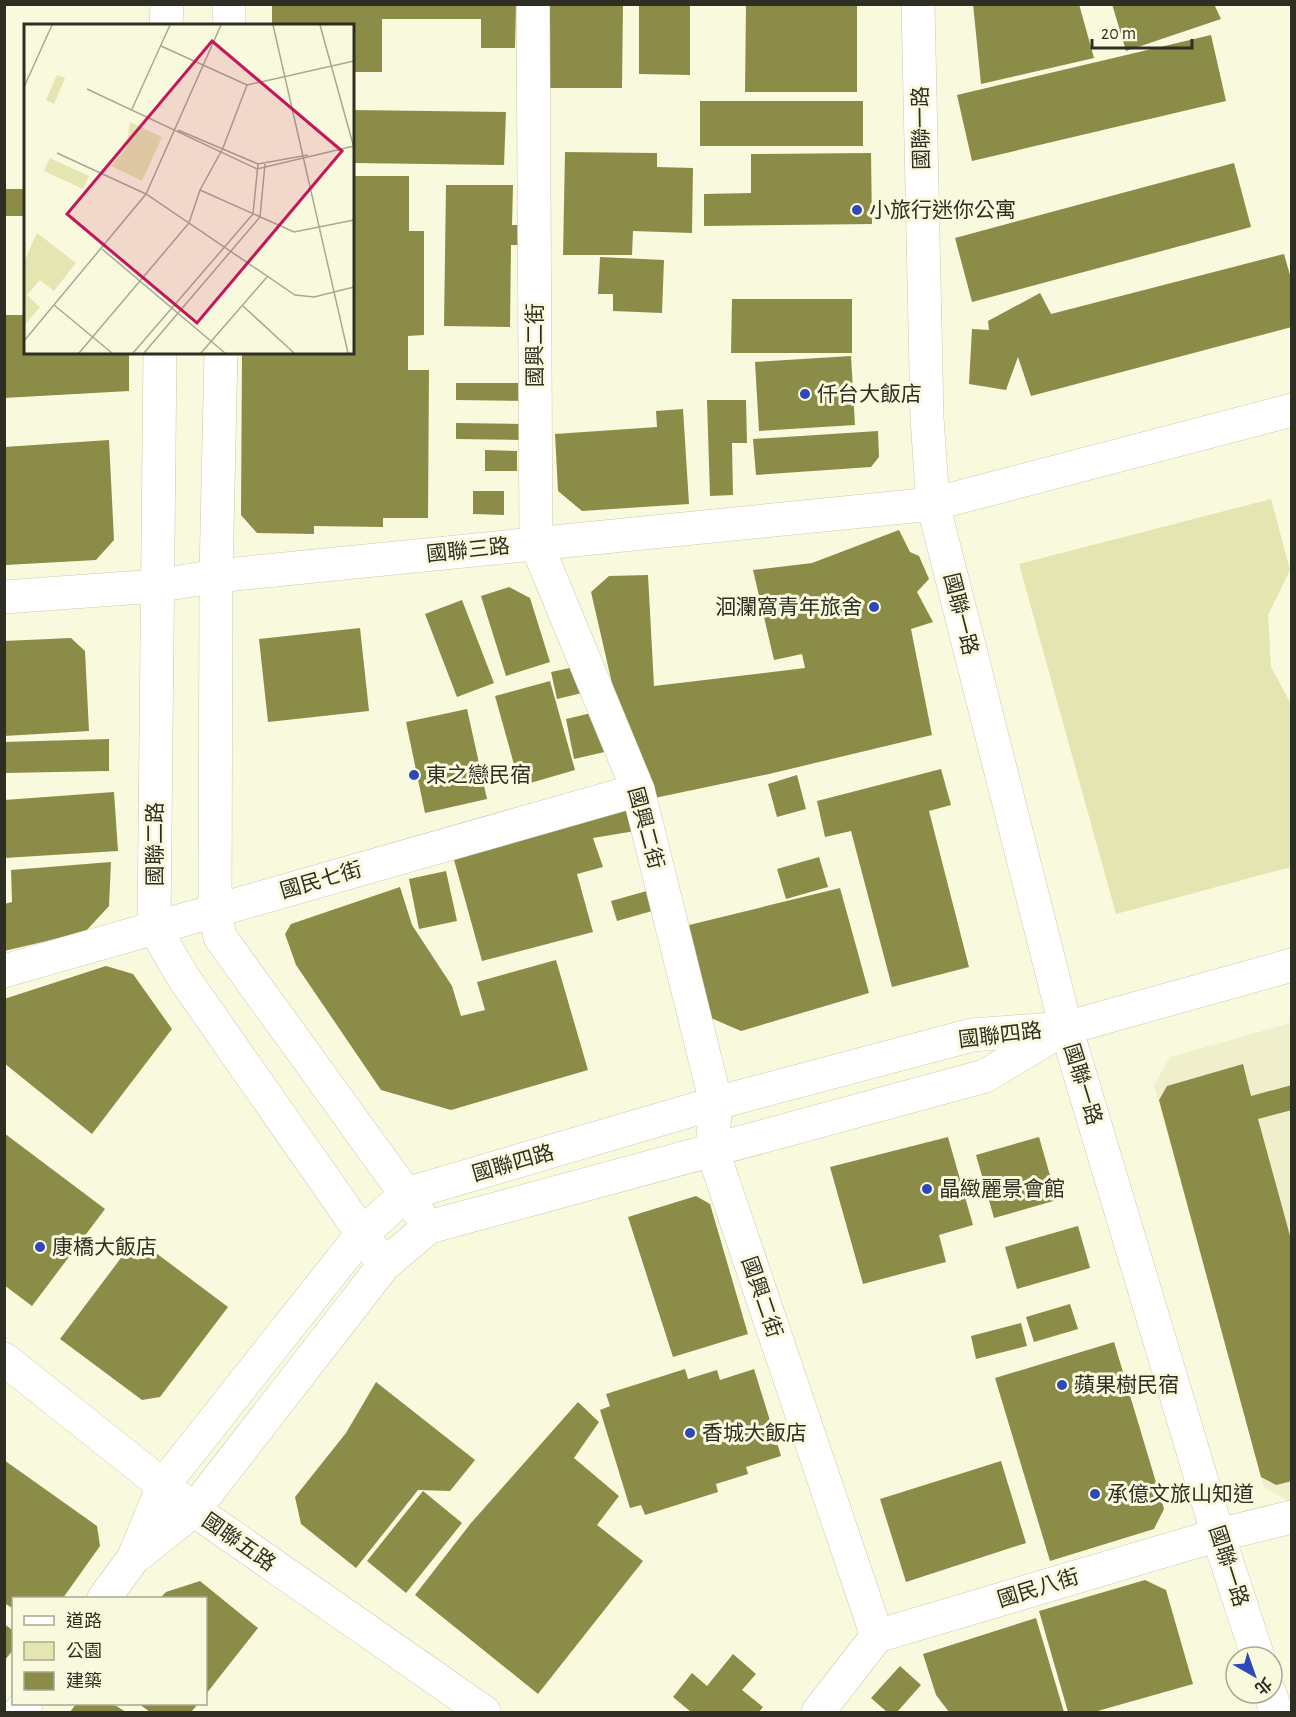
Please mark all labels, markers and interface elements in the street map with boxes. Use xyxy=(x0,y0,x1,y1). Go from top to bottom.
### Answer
scale bar xyxy=(1092,12,1192,50)
inset map xyxy=(24,24,354,354)
text: 20 m xyxy=(1101,25,1136,43)
street label: 國聯一路 xyxy=(909,86,933,170)
place label: 小旅行迷你公寓 xyxy=(869,199,1016,221)
marker: 小旅行迷你公寓 xyxy=(850,203,864,217)
street label: 國興二街 xyxy=(524,303,546,387)
place label: 仟台大飯店 xyxy=(817,383,922,405)
marker: 仟台大飯店 xyxy=(798,387,812,401)
street label: 國聯三路 xyxy=(425,535,511,565)
street label: 國聯一路 xyxy=(940,571,982,657)
place label: 洄瀾窩青年旅舍 xyxy=(715,596,862,618)
marker: 洄瀾窩青年旅舍 xyxy=(867,600,881,614)
place label: 東之戀民宿 xyxy=(426,764,531,786)
marker: 東之戀民宿 xyxy=(407,768,421,782)
street label: 國興二街 xyxy=(625,785,667,871)
street label: 國聯二路 xyxy=(144,802,166,886)
street label: 國民七街 xyxy=(278,858,364,902)
street label: 國聯四路 xyxy=(957,1019,1043,1051)
street label: 國聯一路 xyxy=(1060,1041,1106,1127)
street label: 國聯四路 xyxy=(470,1141,556,1185)
place label: 晶緻麗景會館 xyxy=(939,1177,1065,1200)
marker: 晶緻麗景會館 xyxy=(920,1182,934,1196)
place label: 康橋大飯店 xyxy=(52,1236,157,1258)
marker: 康橋大飯店 xyxy=(33,1240,47,1254)
street label: 國興二街 xyxy=(738,1254,786,1340)
place label: 蘋果樹民宿 xyxy=(1074,1374,1179,1396)
marker: 蘋果樹民宿 xyxy=(1055,1378,1069,1392)
place label: 香城大飯店 xyxy=(702,1422,807,1444)
marker: 香城大飯店 xyxy=(683,1426,697,1440)
place label: 承億文旅山知道 xyxy=(1107,1483,1254,1505)
marker: 承億文旅山知道 xyxy=(1088,1487,1102,1501)
street label: 國聯五路 xyxy=(198,1509,280,1575)
street label: 國聯一路 xyxy=(1206,1523,1252,1609)
street label: 國民八街 xyxy=(995,1565,1081,1611)
legend xyxy=(12,1597,207,1705)
text: 道路 xyxy=(66,1611,102,1631)
text: 公園 xyxy=(66,1642,102,1661)
north arrow xyxy=(1224,1645,1284,1705)
text: 建築 xyxy=(66,1671,102,1691)
text: 北 xyxy=(1252,1674,1275,1698)

